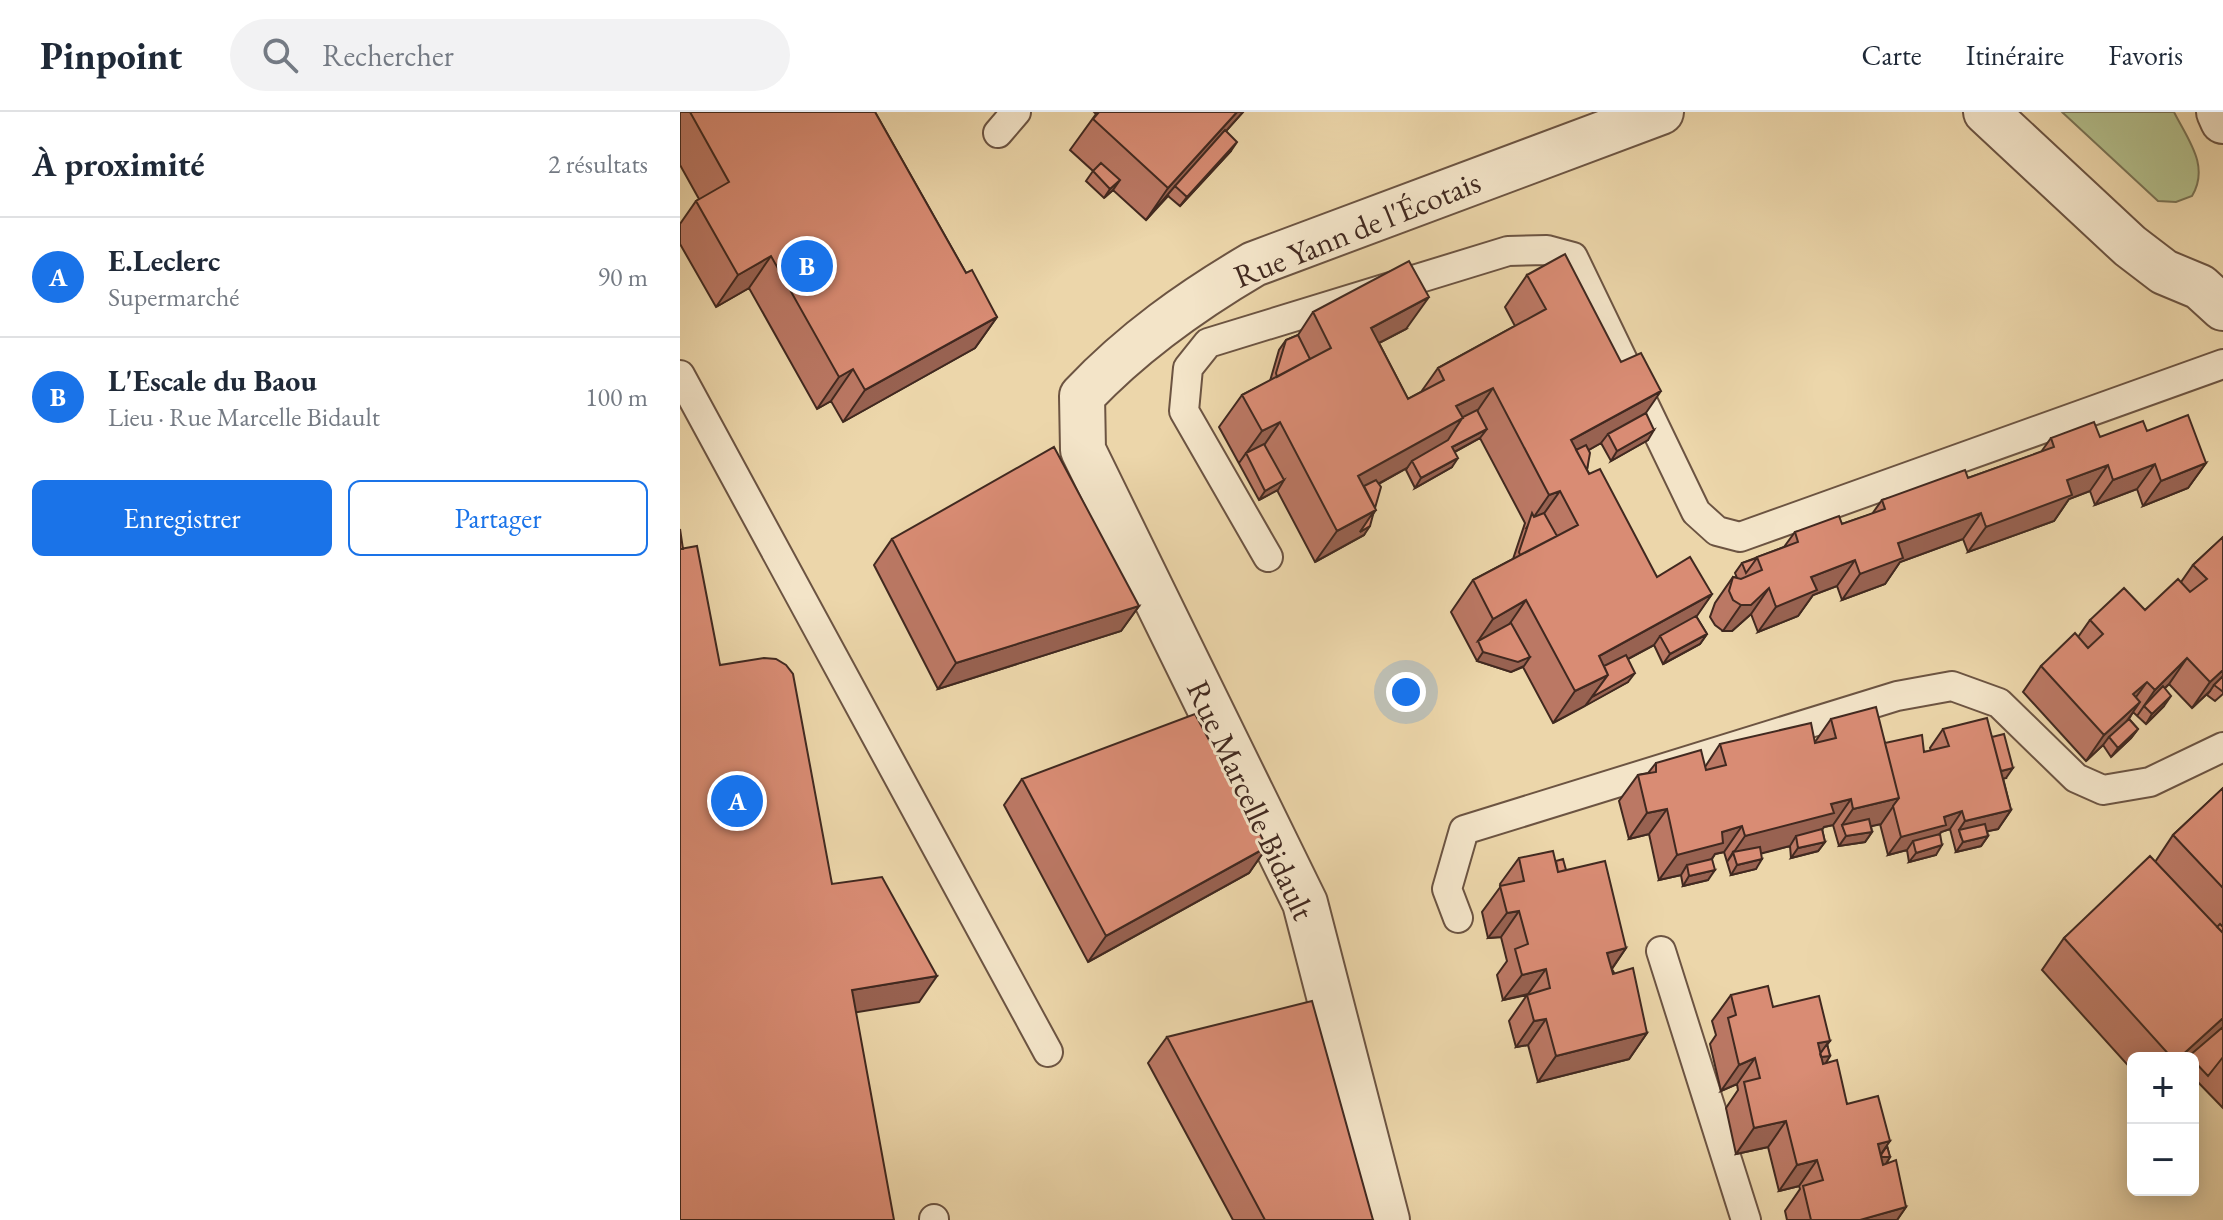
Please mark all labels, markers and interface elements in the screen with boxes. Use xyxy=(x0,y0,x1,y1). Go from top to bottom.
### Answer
search box xyxy=(230,19,790,91)
text: Pinpoint xyxy=(40,31,182,80)
icon: search xyxy=(258,33,302,77)
text: Rechercher xyxy=(322,36,454,75)
text: Carte xyxy=(1862,37,1922,73)
text: Itinéraire xyxy=(1966,37,2064,73)
text: Favoris xyxy=(2108,37,2183,73)
text: À proximité xyxy=(32,142,205,186)
text: 2 résultats xyxy=(548,147,648,181)
street label: Rue Yann de l'Écotais xyxy=(1227,160,1487,298)
pin: B xyxy=(781,236,833,296)
text: E.Leclerc xyxy=(108,241,220,280)
text: A xyxy=(49,260,67,294)
text: 90 m xyxy=(598,260,648,294)
text: Supermarché xyxy=(108,280,240,314)
text: L'Escale du Baou xyxy=(108,361,317,400)
text: B xyxy=(50,380,66,414)
text: 100 m xyxy=(585,380,648,414)
text: Lieu · Rue Marcelle Bidault xyxy=(108,400,380,434)
button: Enregistrer xyxy=(32,480,332,556)
button: Partager xyxy=(348,480,648,556)
your location xyxy=(1386,672,1426,712)
street label: Rue Marcelle Bidault xyxy=(1177,674,1325,926)
pin: A xyxy=(711,771,763,831)
map controls xyxy=(2127,1052,2199,1196)
button: + xyxy=(2127,1052,2199,1124)
button: − xyxy=(2127,1124,2199,1196)

